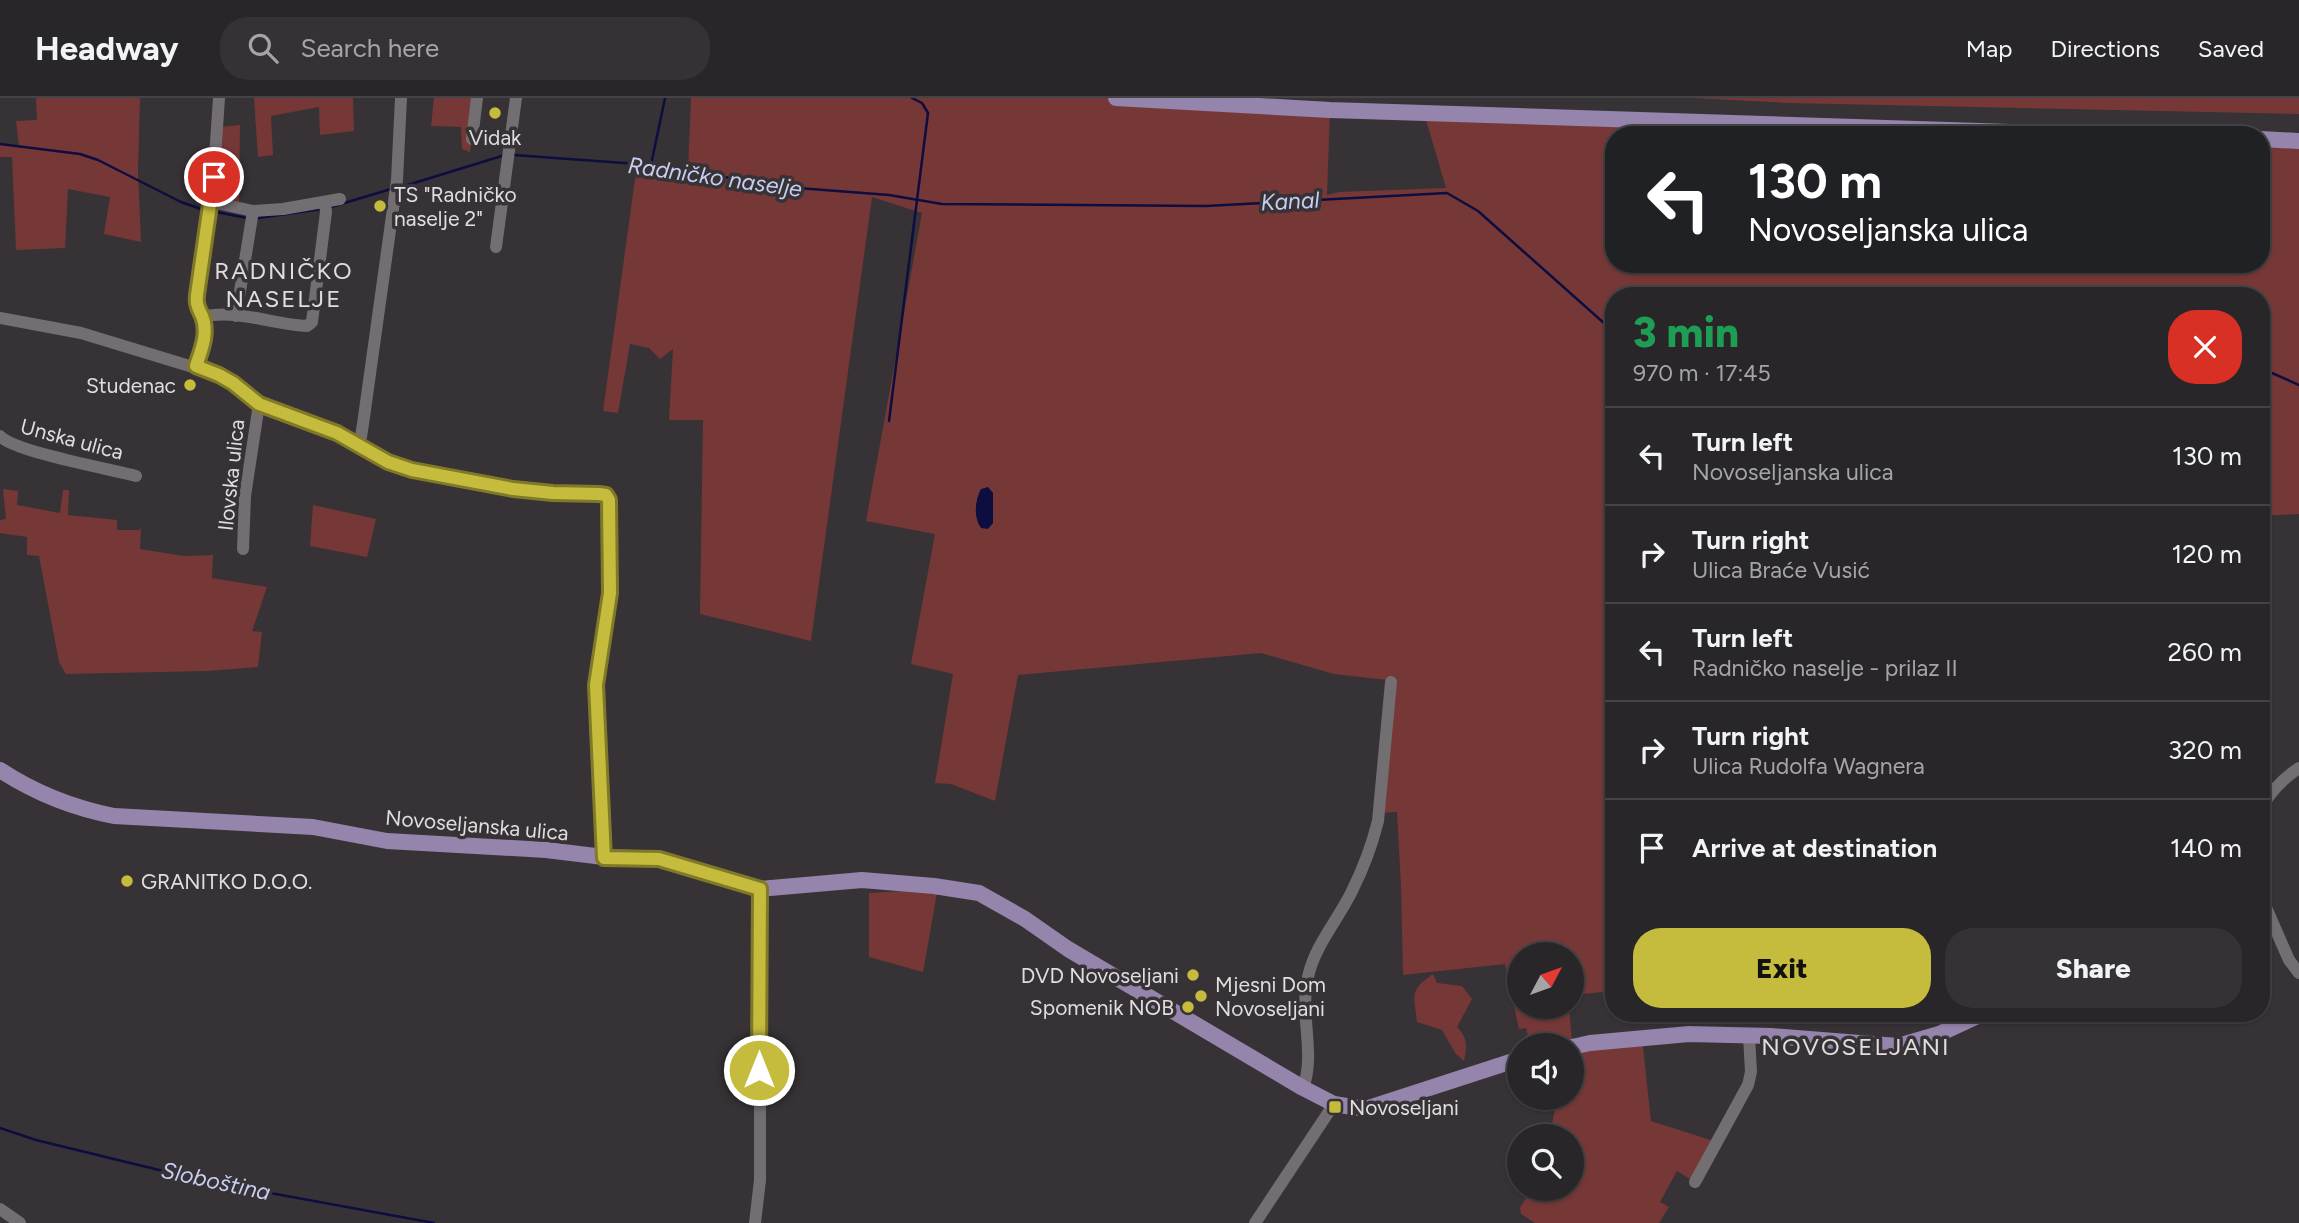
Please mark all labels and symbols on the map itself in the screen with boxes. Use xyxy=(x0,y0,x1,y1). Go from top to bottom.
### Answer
marker: Vidak xyxy=(487,105,503,121)
place label: Vidak xyxy=(469,125,522,150)
pin xyxy=(184,147,244,207)
water label: Radničko naselje xyxy=(626,151,804,203)
place label: TS "Radničko naselje 2" xyxy=(394,182,517,231)
water label: Kanal xyxy=(1260,185,1321,217)
marker: TS "Radničko naselje 2" xyxy=(372,198,388,214)
district label: RADNIČKO NASELJE xyxy=(214,256,354,313)
place label: Studenac xyxy=(86,373,176,398)
marker: Studenac xyxy=(182,377,198,393)
street label: Unska ulica xyxy=(18,413,126,465)
street label: Ilovska ulica xyxy=(213,418,249,532)
street label: Novoseljanska ulica xyxy=(384,805,570,845)
place label: GRANITKO D.O.O. xyxy=(141,869,312,894)
marker: GRANITKO D.O.O. xyxy=(119,873,135,889)
north arrow xyxy=(1507,942,1584,1018)
place label: DVD Novoseljani xyxy=(1021,963,1179,988)
marker: DVD Novoseljani xyxy=(1185,967,1201,983)
place label: Mjesni Dom Novoseljani xyxy=(1215,972,1326,1021)
marker: Mjesni Dom Novoseljani xyxy=(1193,988,1209,1004)
place label: Spomenik NOB xyxy=(1030,995,1174,1020)
marker: Spomenik NOB xyxy=(1180,999,1196,1015)
district label: NOVOSELJANI xyxy=(1761,1032,1951,1061)
position arrow xyxy=(722,1033,796,1107)
place label: Novoseljani xyxy=(1349,1095,1459,1120)
marker: Novoseljani xyxy=(1327,1099,1343,1115)
water label: Sloboština xyxy=(159,1156,273,1206)

